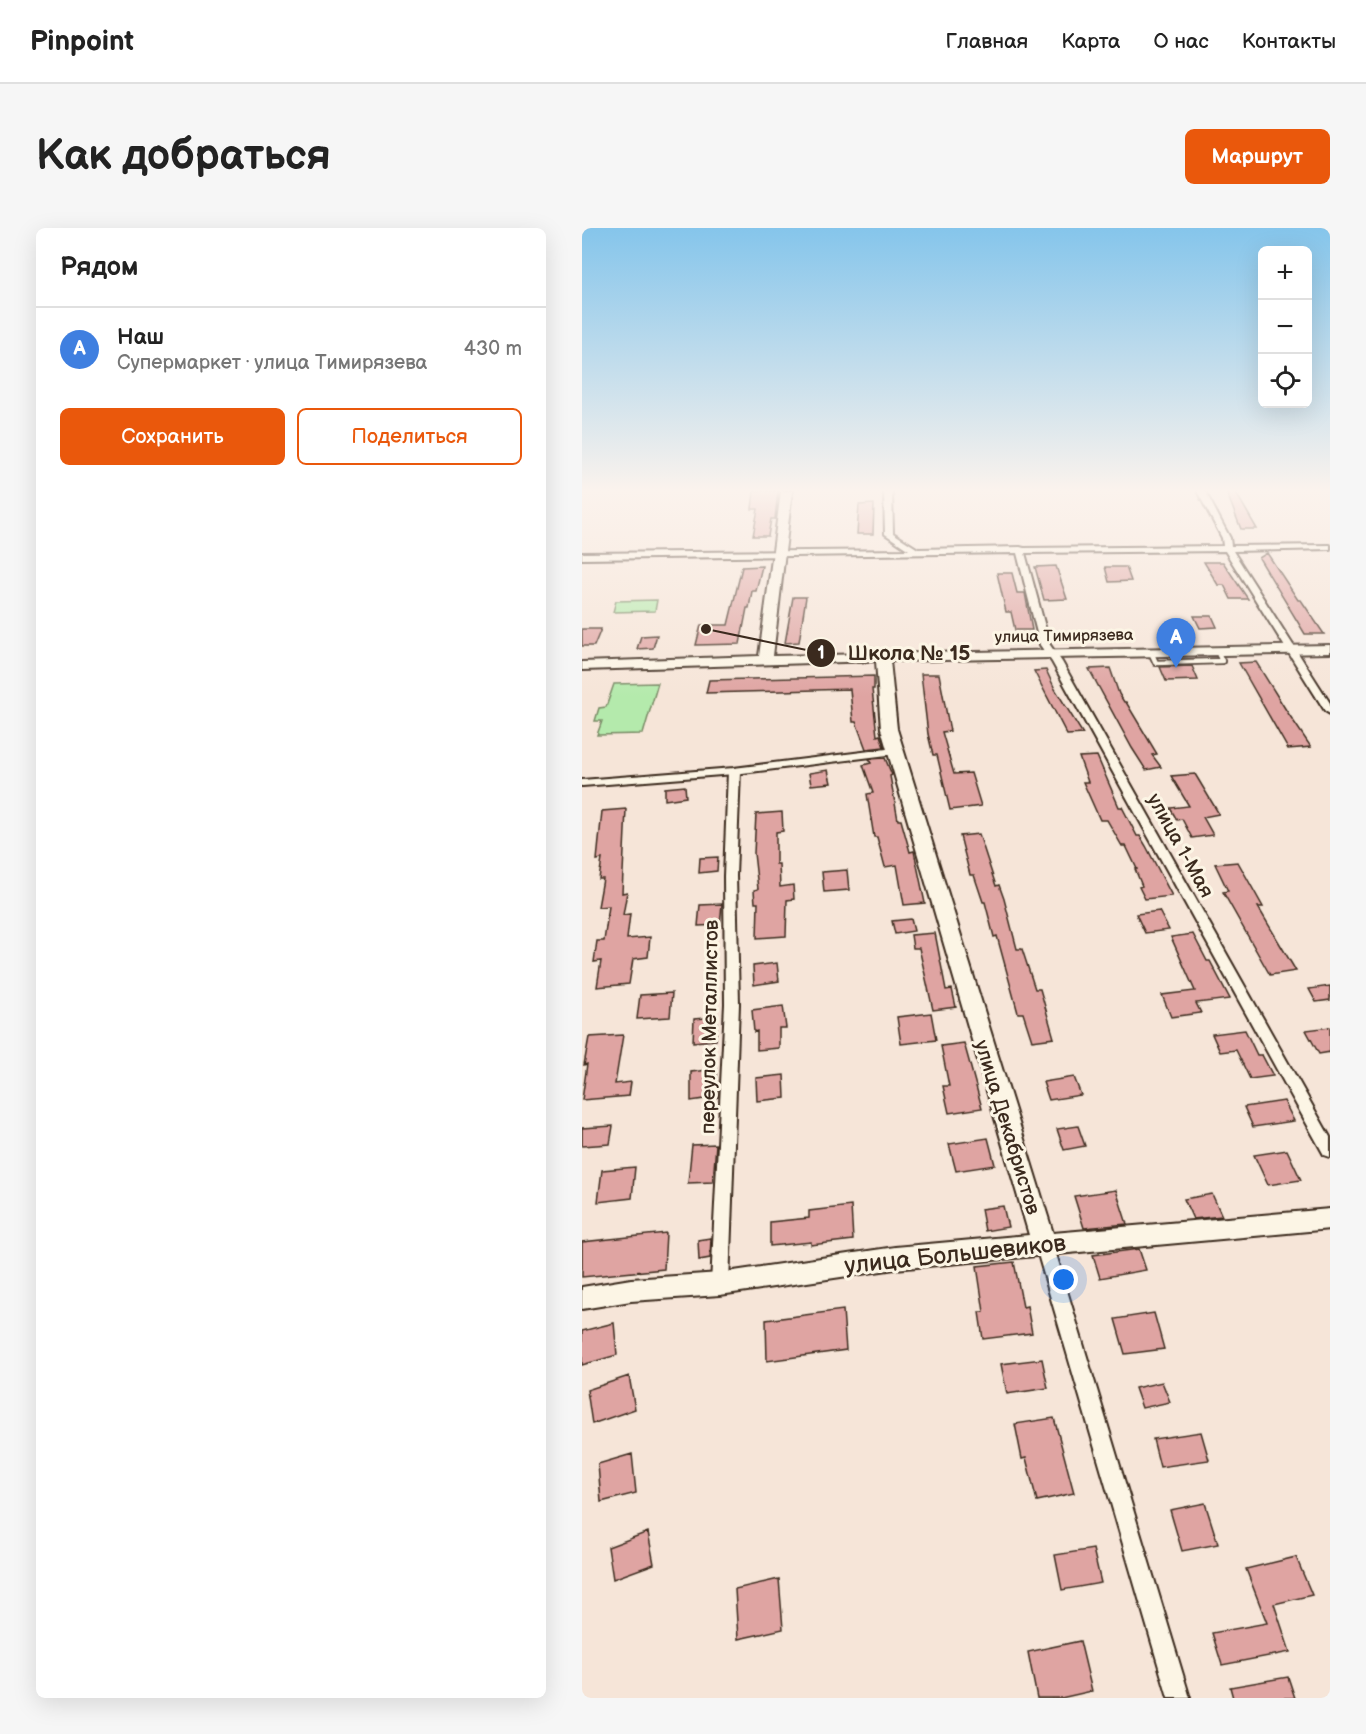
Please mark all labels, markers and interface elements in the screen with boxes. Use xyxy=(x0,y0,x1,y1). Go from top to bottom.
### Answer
text: Pinpoint xyxy=(30,25,134,58)
text: Главная xyxy=(945,29,1028,54)
text: Карта xyxy=(1061,29,1120,54)
text: О нас xyxy=(1153,29,1209,54)
text: Контакты xyxy=(1242,29,1336,54)
button: Маршрут xyxy=(1185,129,1330,184)
text: Как добраться xyxy=(36,131,331,182)
map controls xyxy=(1258,246,1312,408)
button: + xyxy=(1258,246,1312,300)
text: Рядом xyxy=(60,252,138,283)
button: − xyxy=(1258,300,1312,354)
text: Наш xyxy=(117,324,164,351)
text: A xyxy=(73,337,86,361)
text: 430 m xyxy=(464,337,522,361)
text: Супермаркет · улица Тимирязева xyxy=(117,351,427,375)
button: locate xyxy=(1258,354,1312,408)
button: Сохранить xyxy=(60,408,285,465)
button: Поделиться xyxy=(297,408,522,465)
pin: A xyxy=(1156,618,1196,668)
street label: улица Тимирязева xyxy=(995,626,1134,647)
callout: Школа № 15 xyxy=(806,634,983,673)
text: Школа № 15 xyxy=(848,641,970,666)
text: 1 xyxy=(817,643,825,664)
street label: улица 1-Мая xyxy=(1142,789,1219,902)
street label: переулок Металлистов xyxy=(696,919,724,1134)
street label: улица Декабристов xyxy=(969,1037,1045,1218)
street label: улица Большевиков xyxy=(843,1228,1068,1281)
your location xyxy=(1049,1265,1078,1294)

